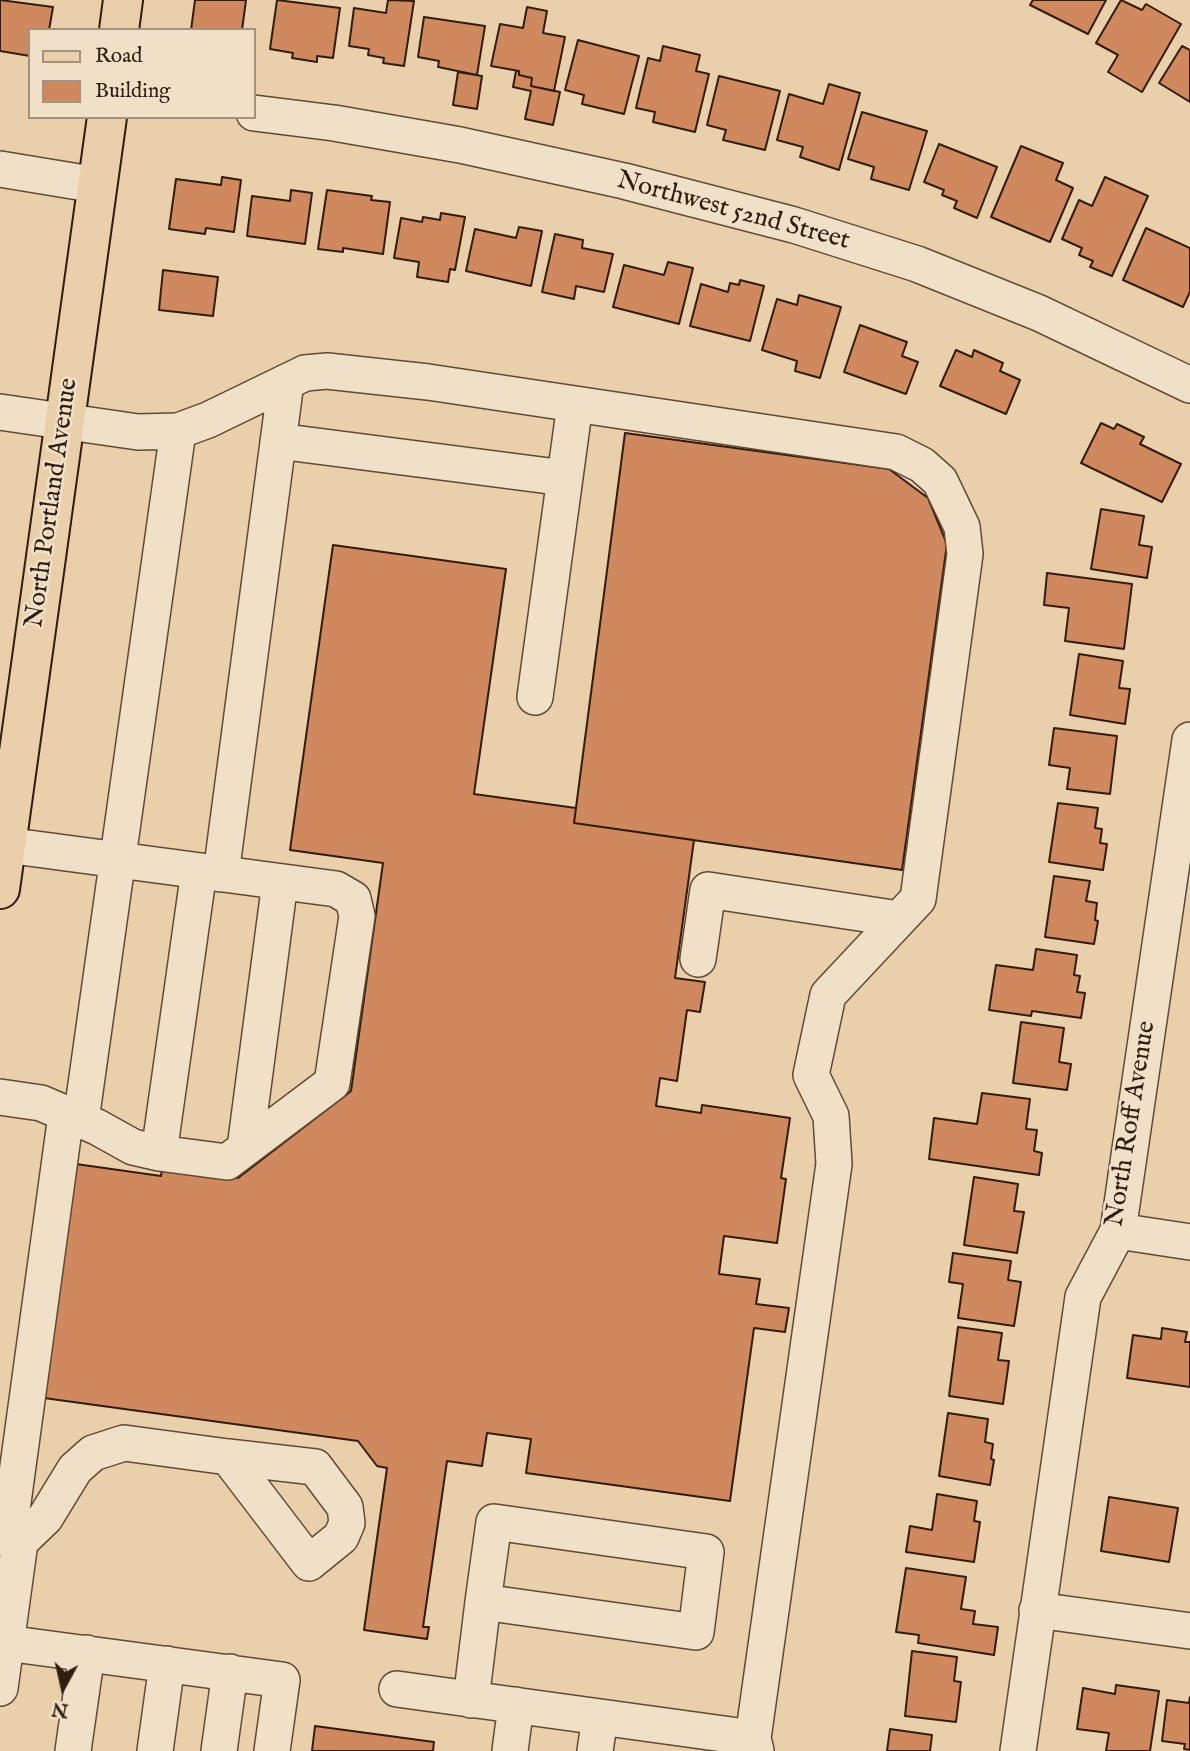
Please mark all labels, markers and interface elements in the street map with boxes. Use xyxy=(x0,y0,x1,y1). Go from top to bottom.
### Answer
legend xyxy=(28,28,256,119)
text: Road xyxy=(95,43,142,70)
text: Building xyxy=(95,78,170,105)
street label: Northwest 52nd Street xyxy=(613,166,853,258)
street label: North Portland Avenue xyxy=(20,376,86,630)
street label: North Roff Avenue xyxy=(1100,1019,1164,1229)
north arrow xyxy=(28,1653,98,1723)
text: N xyxy=(50,1696,70,1722)

